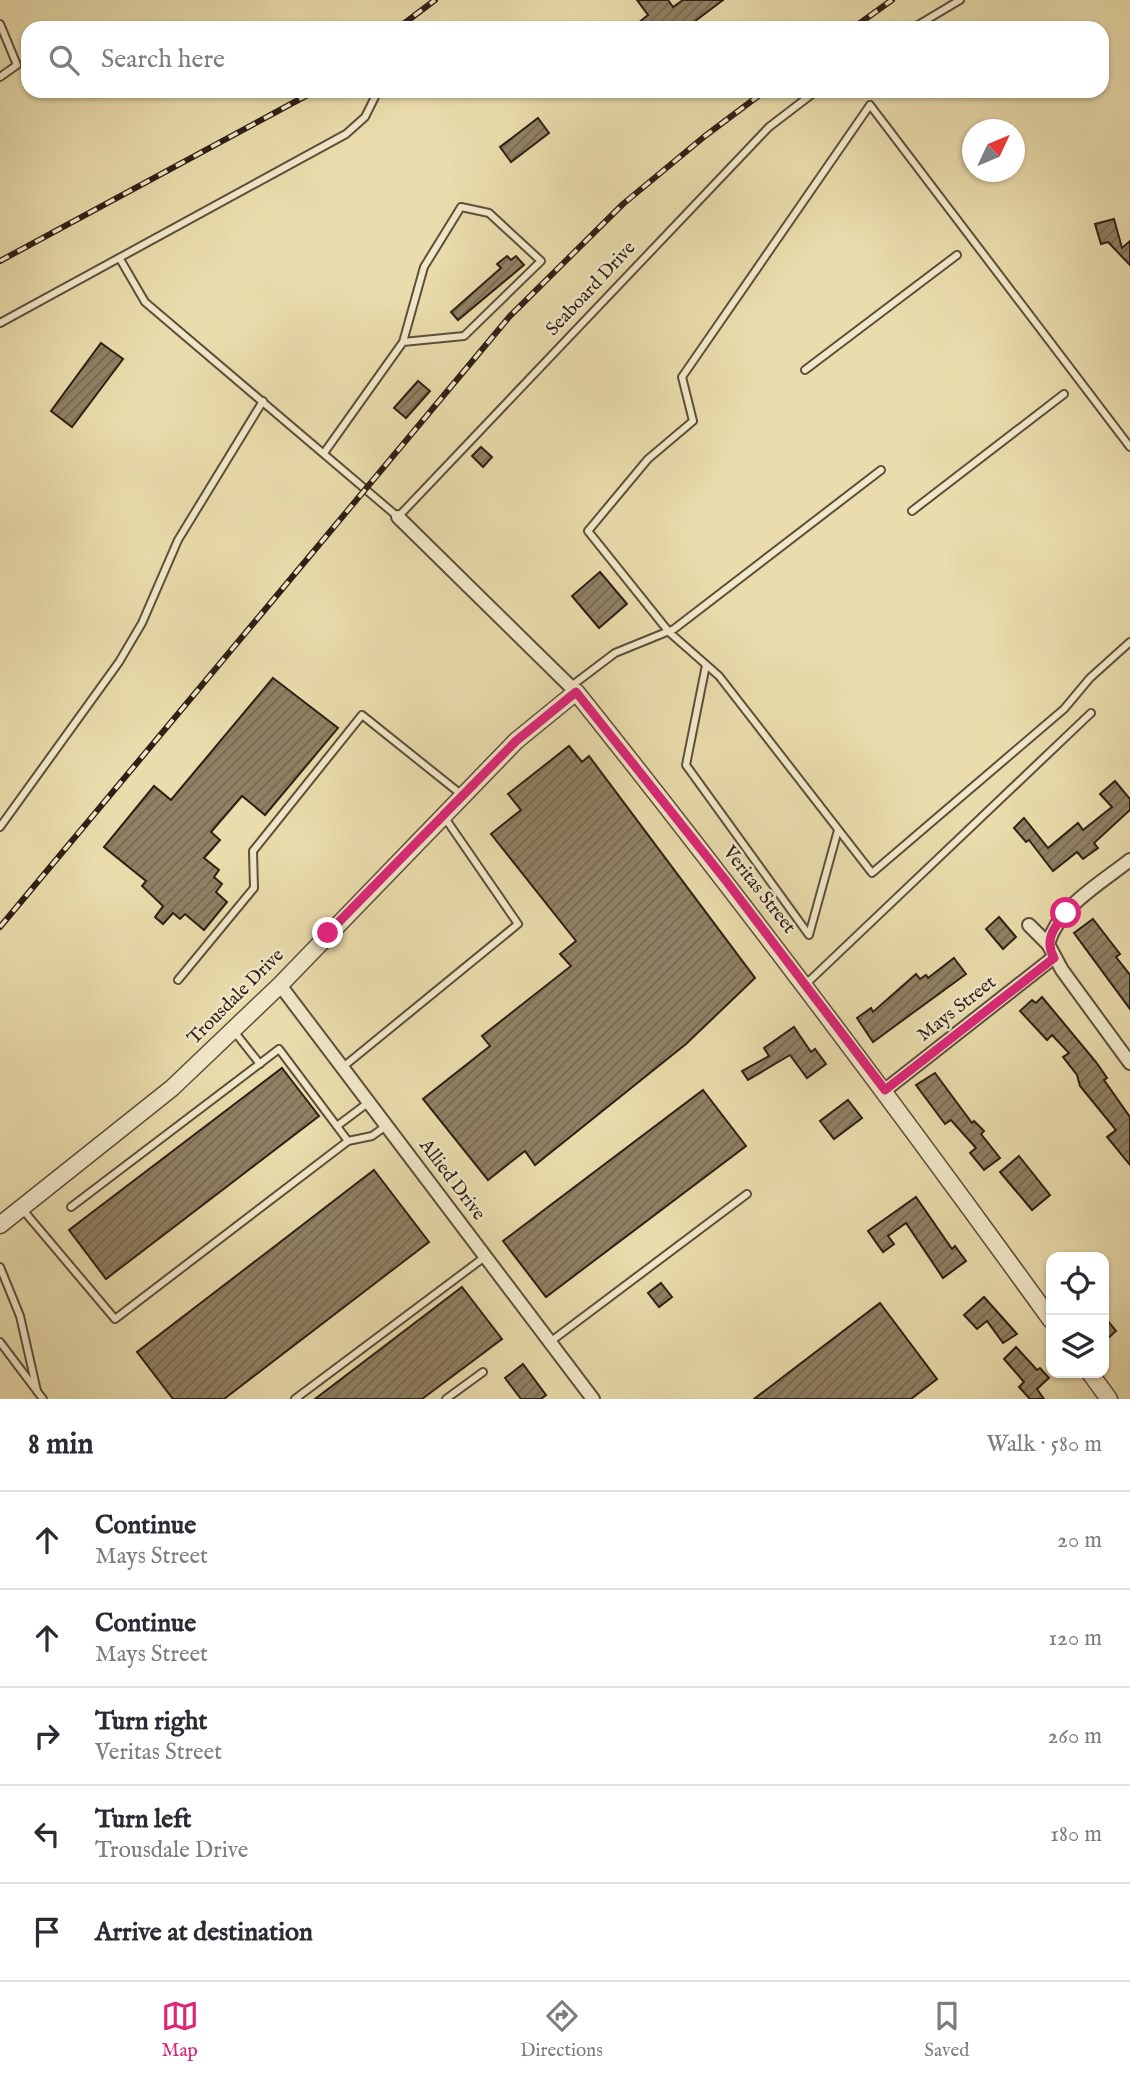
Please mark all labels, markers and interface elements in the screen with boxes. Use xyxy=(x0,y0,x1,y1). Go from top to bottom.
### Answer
search box xyxy=(21,21,1109,98)
icon: search xyxy=(45,41,83,79)
text: Search here xyxy=(101,43,225,76)
north arrow xyxy=(962,119,1025,182)
street label: Seaboard Drive xyxy=(541,236,641,341)
street label: Veritas Street xyxy=(717,840,801,939)
route start xyxy=(1050,897,1081,928)
route end xyxy=(312,917,343,948)
street label: Trousdale Drive xyxy=(183,944,289,1050)
street label: Mays Street xyxy=(913,971,1002,1047)
street label: Allied Drive xyxy=(413,1134,490,1226)
map controls xyxy=(1046,1252,1109,1378)
button: locate xyxy=(1046,1252,1109,1315)
button: layers xyxy=(1046,1315,1109,1378)
text: 8 min xyxy=(28,1426,94,1464)
text: Walk · 580 m xyxy=(986,1430,1102,1459)
text: Continue xyxy=(95,1509,196,1542)
icon: ahead xyxy=(28,1521,66,1559)
text: 20 m xyxy=(1057,1526,1102,1555)
text: Mays Street xyxy=(95,1542,208,1571)
text: Continue xyxy=(95,1607,196,1640)
icon: ahead xyxy=(28,1619,66,1657)
text: 120 m xyxy=(1049,1624,1102,1653)
text: Mays Street xyxy=(95,1640,208,1669)
text: Turn right xyxy=(95,1705,208,1738)
icon: right xyxy=(28,1717,66,1755)
text: 260 m xyxy=(1047,1722,1102,1751)
text: Veritas Street xyxy=(95,1738,222,1767)
text: Turn left xyxy=(95,1803,192,1836)
icon: left xyxy=(28,1815,66,1853)
text: 180 m xyxy=(1050,1820,1102,1849)
text: Trousdale Drive xyxy=(95,1836,248,1865)
icon: arrive xyxy=(28,1913,66,1951)
text: Arrive at destination xyxy=(95,1916,313,1949)
tab: Map xyxy=(161,1997,199,2063)
tab: Directions xyxy=(520,1997,603,2063)
tab: Saved xyxy=(924,1997,969,2063)

